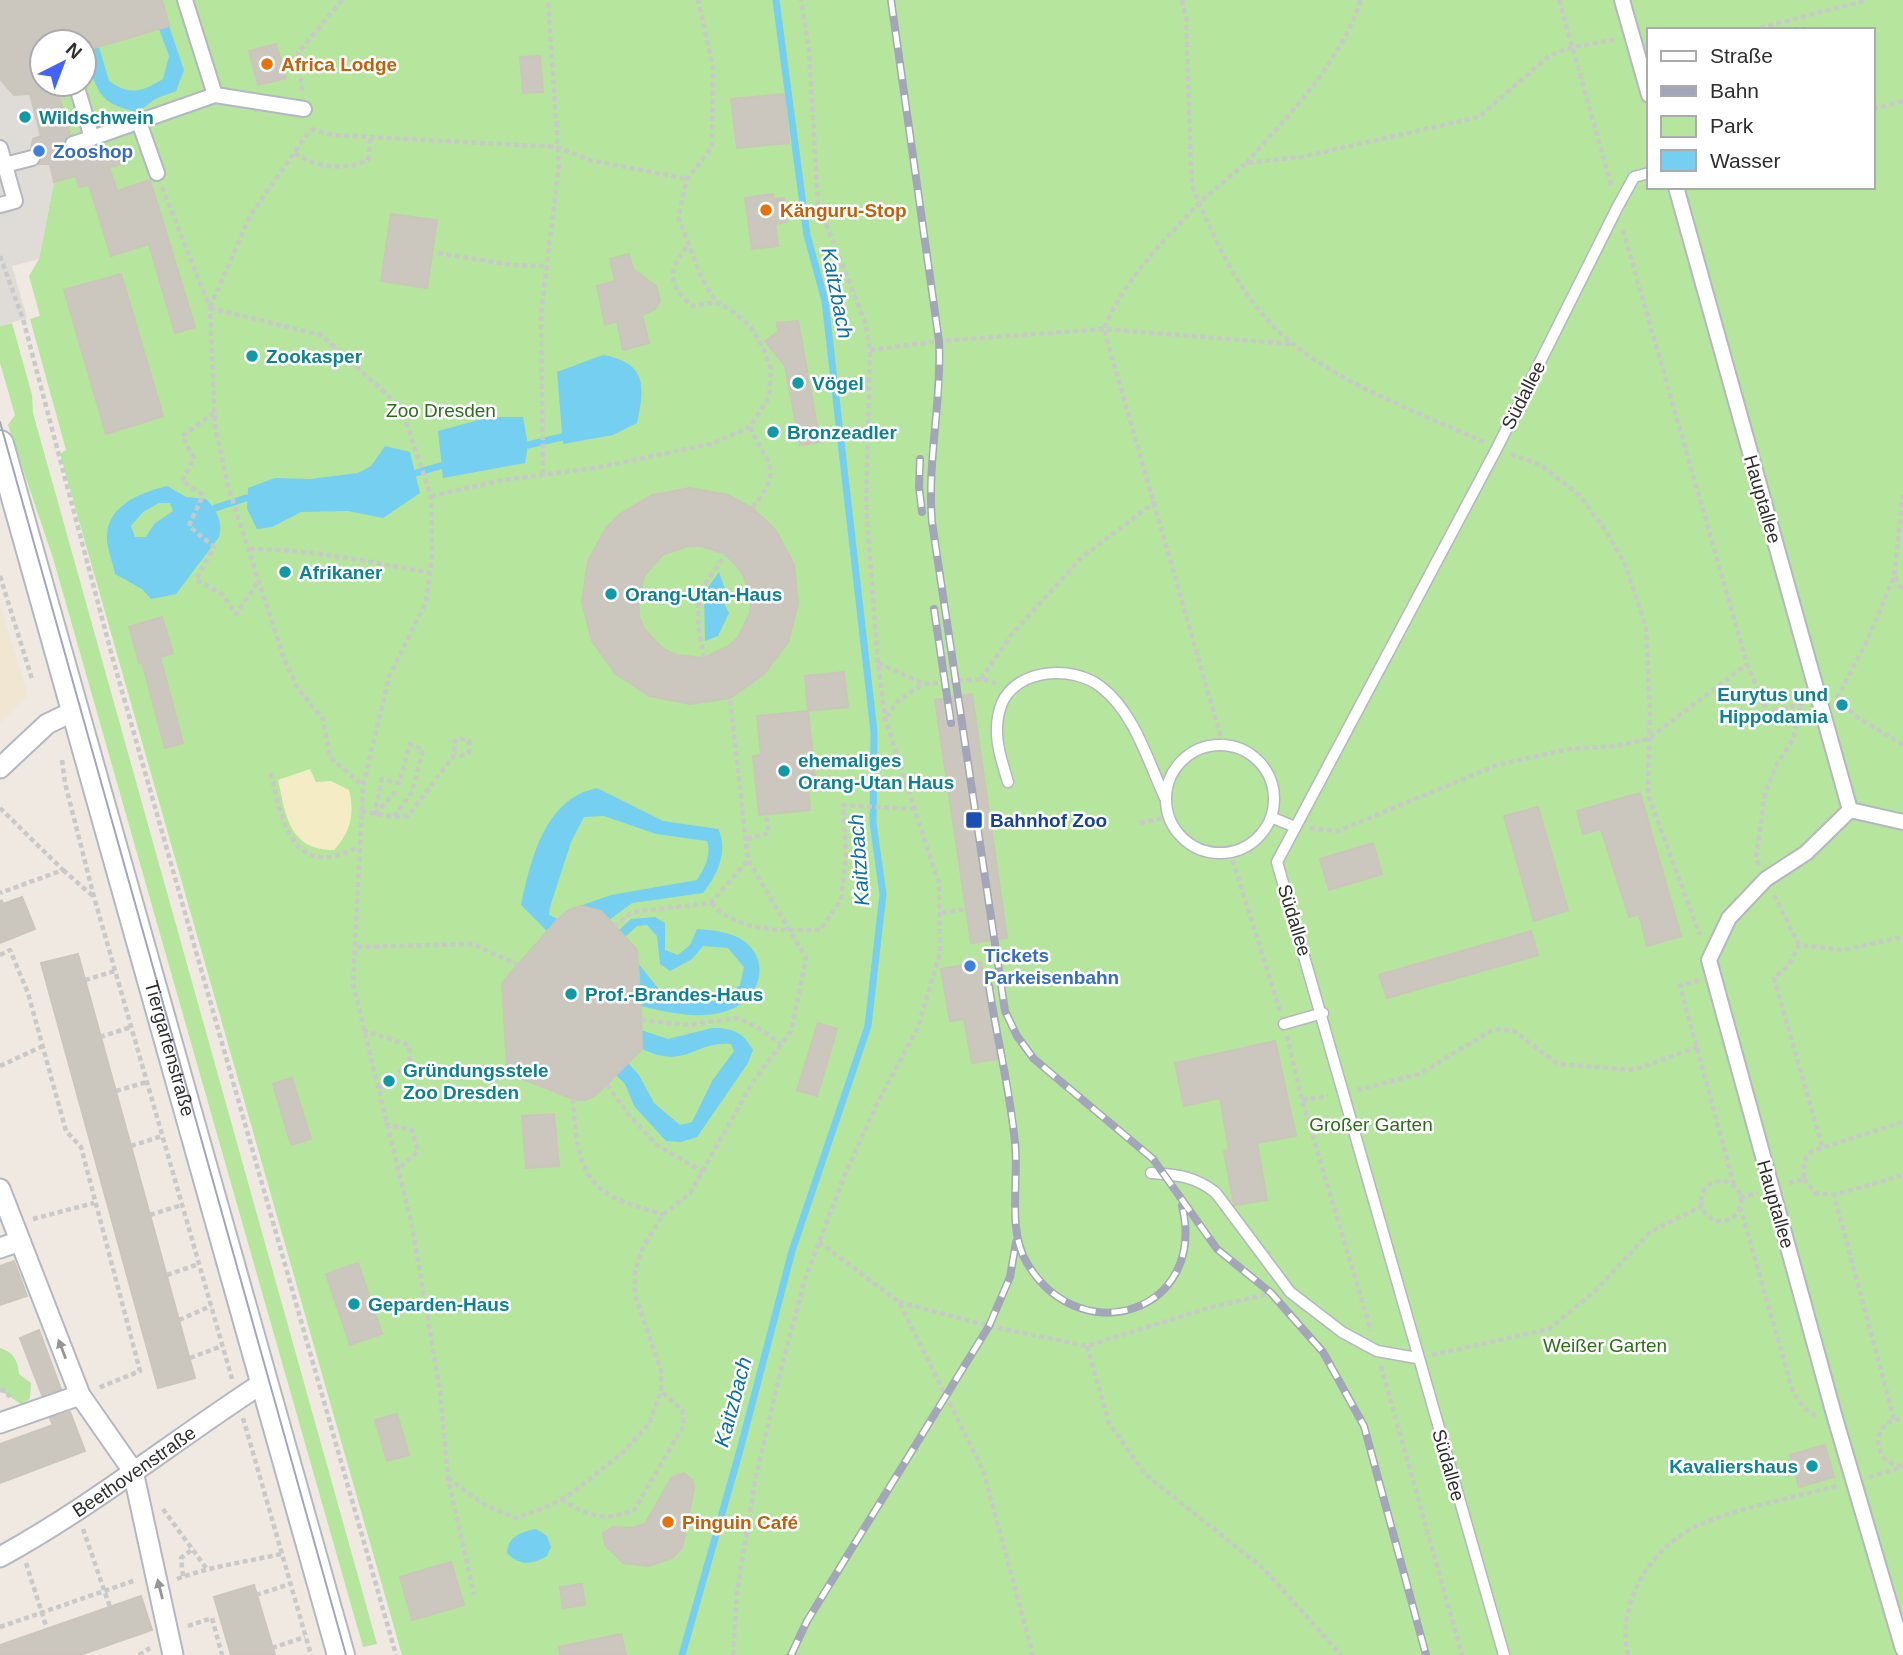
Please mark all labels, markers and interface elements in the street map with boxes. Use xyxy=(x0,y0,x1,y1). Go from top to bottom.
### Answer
north arrow xyxy=(28,28,98,98)
legend xyxy=(1647,28,1875,189)
text: N xyxy=(62,38,86,63)
text: Straße xyxy=(1710,44,1773,67)
place label: Africa Lodge xyxy=(281,54,397,75)
marker: Africa Lodge xyxy=(259,56,275,72)
text: Bahn xyxy=(1710,79,1759,102)
place label: Wildschwein xyxy=(39,107,154,128)
marker: Wildschwein xyxy=(17,109,33,125)
text: Park xyxy=(1710,114,1754,137)
place label: Zooshop xyxy=(53,141,133,162)
marker: Zooshop xyxy=(31,143,47,159)
text: Wasser xyxy=(1710,149,1780,172)
place label: Känguru-Stop xyxy=(780,200,907,221)
marker: Känguru-Stop xyxy=(758,202,774,218)
water label: Kaitzbach xyxy=(817,245,858,340)
place label: Zookasper xyxy=(266,346,363,367)
marker: Zookasper xyxy=(244,348,260,364)
street label: Südallee xyxy=(1497,358,1550,433)
place label: Vögel xyxy=(812,373,864,394)
marker: Vögel xyxy=(790,375,806,391)
park label: Zoo Dresden xyxy=(386,400,496,421)
place label: Bronzeadler xyxy=(787,422,897,443)
marker: Bronzeadler xyxy=(765,424,781,440)
street label: Hauptallee xyxy=(1740,453,1785,546)
place label: Afrikaner xyxy=(299,562,383,583)
marker: Afrikaner xyxy=(277,564,293,580)
place label: Orang-Utan-Haus xyxy=(625,584,782,605)
marker: Orang-Utan-Haus xyxy=(603,586,619,602)
place label: Eurytus und Hippodamia xyxy=(1717,684,1828,727)
marker: Eurytus und Hippodamia xyxy=(1834,697,1850,713)
place label: ehemaliges Orang-Utan Haus xyxy=(798,750,954,793)
marker: ehemaliges Orang-Utan Haus xyxy=(776,763,792,779)
marker: Bahnhof Zoo xyxy=(964,810,984,830)
place label: Bahnhof Zoo xyxy=(990,810,1107,831)
water label: Kaitzbach xyxy=(844,813,873,907)
street label: Südallee xyxy=(1274,882,1315,959)
place label: Tickets Parkeisenbahn xyxy=(984,945,1119,988)
marker: Tickets Parkeisenbahn xyxy=(962,958,978,974)
street label: Tiergartenstraße xyxy=(141,978,199,1119)
place label: Prof.-Brandes-Haus xyxy=(585,984,763,1005)
marker: Prof.-Brandes-Haus xyxy=(563,986,579,1002)
place label: Gründungsstele Zoo Dresden xyxy=(403,1060,549,1103)
marker: Gründungsstele Zoo Dresden xyxy=(381,1073,397,1089)
park label: Großer Garten xyxy=(1309,1114,1433,1135)
street label: Hauptallee xyxy=(1753,1158,1798,1251)
place label: Geparden-Haus xyxy=(368,1294,509,1315)
marker: Geparden-Haus xyxy=(346,1296,362,1312)
park label: Weißer Garten xyxy=(1543,1335,1667,1356)
one-way arrow xyxy=(56,1338,67,1359)
water label: Kaitzbach xyxy=(709,1354,756,1449)
street label: Beethovenstraße xyxy=(69,1422,200,1521)
street label: Südallee xyxy=(1428,1427,1469,1504)
place label: Kavaliershaus xyxy=(1669,1456,1798,1477)
marker: Kavaliershaus xyxy=(1804,1458,1820,1474)
place label: Pinguin Café xyxy=(682,1512,798,1533)
marker: Pinguin Café xyxy=(660,1514,676,1530)
one-way arrow xyxy=(155,1577,166,1599)

